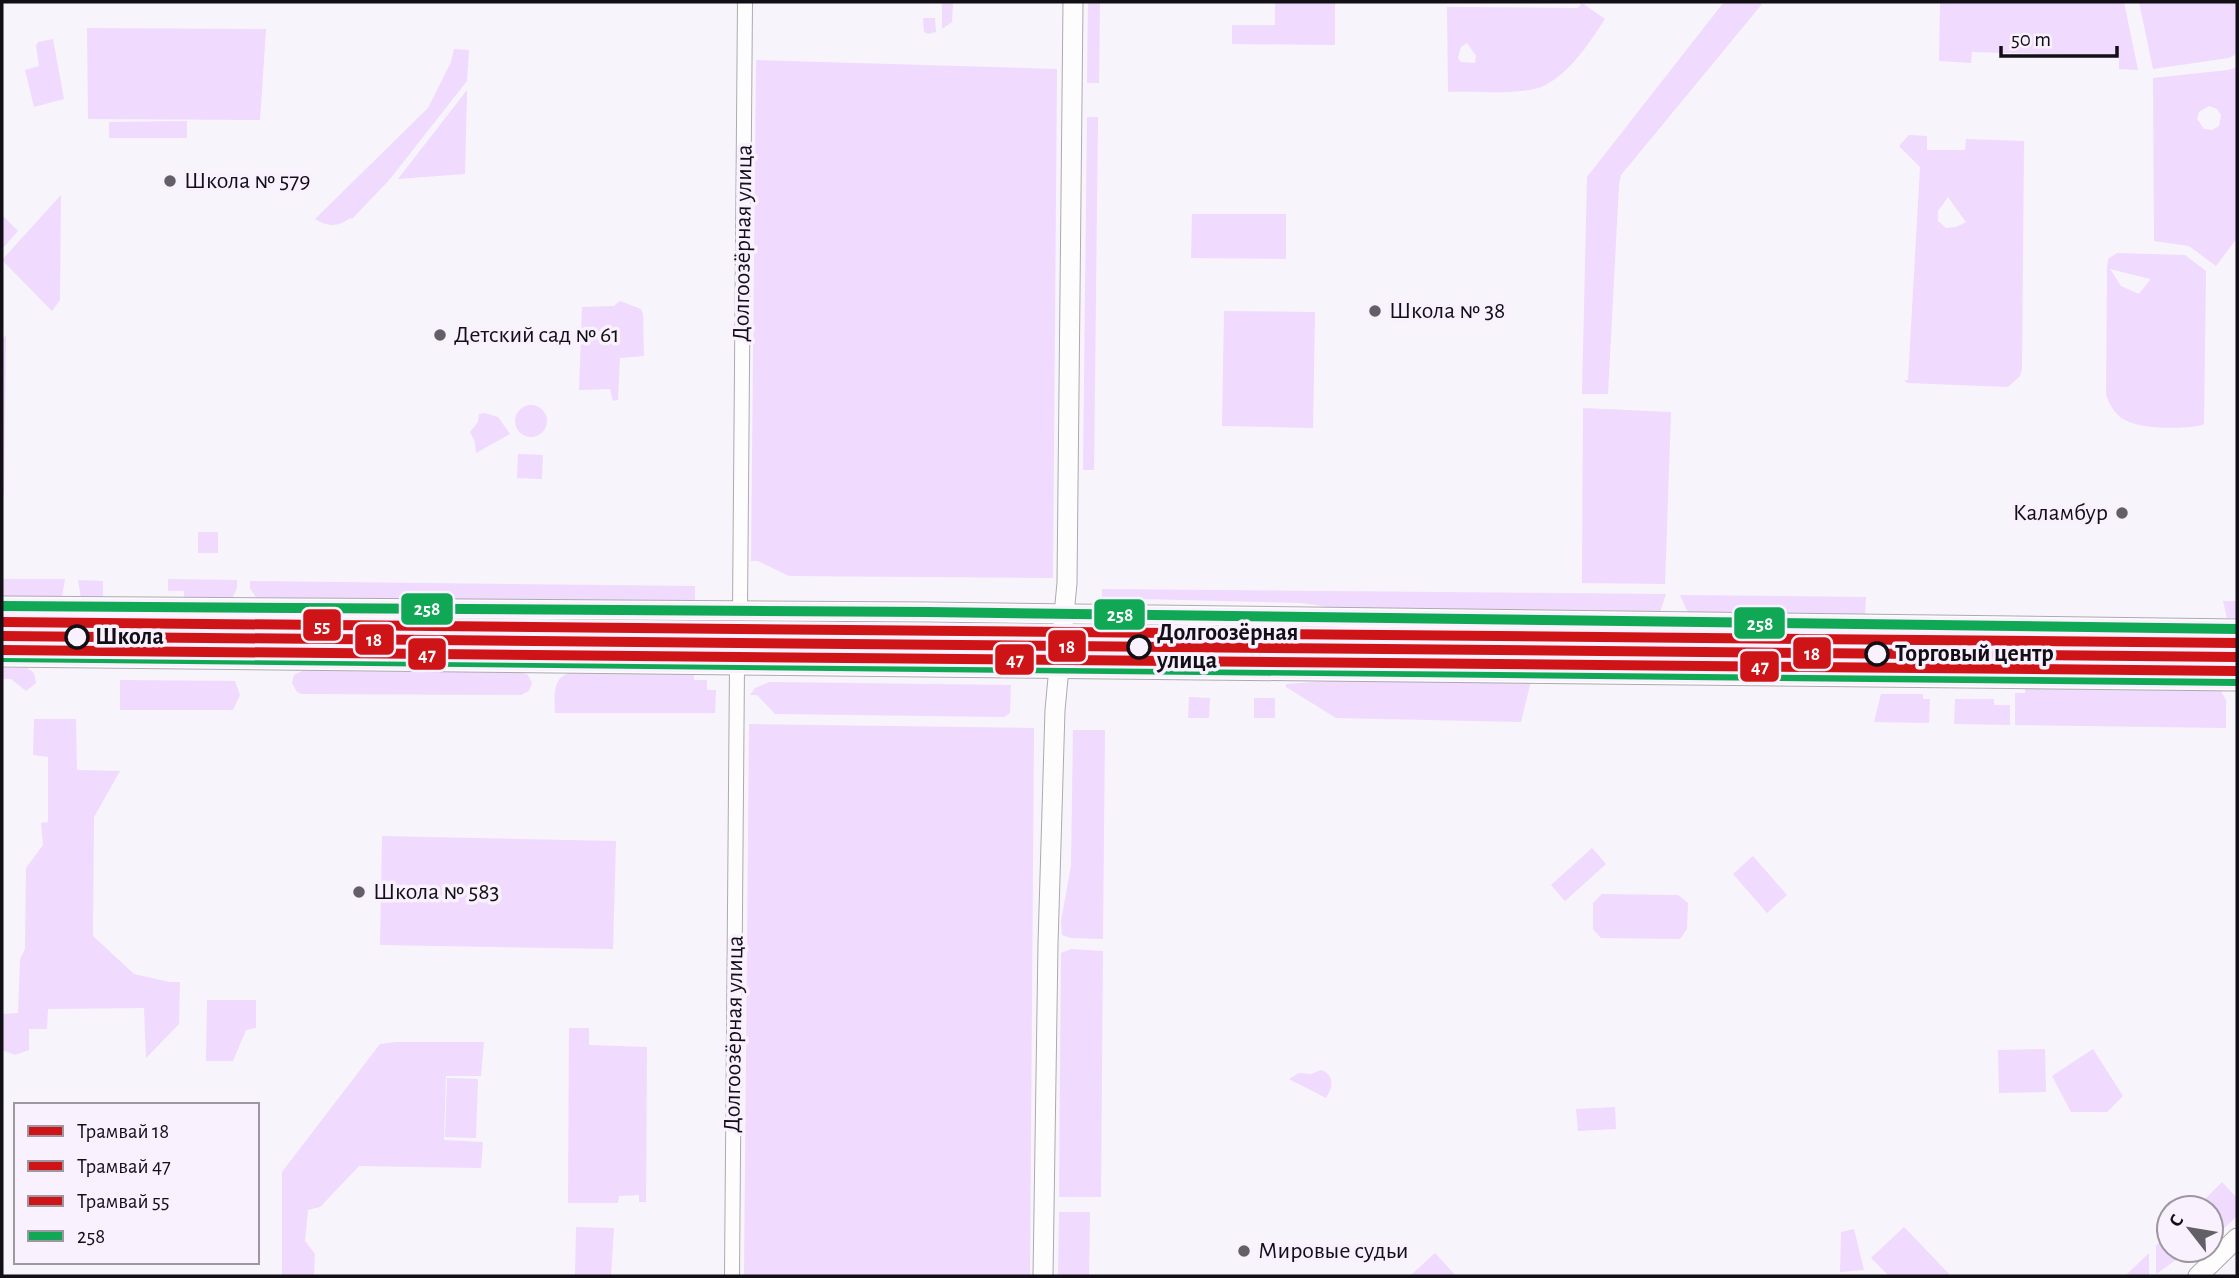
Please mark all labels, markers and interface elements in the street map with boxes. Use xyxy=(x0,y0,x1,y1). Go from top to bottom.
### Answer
scale bar xyxy=(2001,14,2116,58)
text: 50 m xyxy=(2011,29,2051,50)
street label: Долгоозёрная улица xyxy=(729,144,757,342)
place label: Школа № 579 xyxy=(184,169,311,193)
marker: Школа № 579 xyxy=(162,173,178,189)
place label: Школа № 38 xyxy=(1389,299,1505,323)
marker: Школа № 38 xyxy=(1367,303,1383,319)
place label: Детский сад № 61 xyxy=(454,323,620,347)
marker: Детский сад № 61 xyxy=(432,327,448,343)
place label: Каламбур xyxy=(2013,501,2108,525)
marker: Каламбур xyxy=(2114,505,2130,521)
line badge: 258 xyxy=(400,592,454,626)
line badge: 258 xyxy=(1093,598,1146,631)
text: 258 xyxy=(414,600,440,619)
text: 258 xyxy=(1107,606,1133,625)
line badge: 258 xyxy=(1733,606,1786,640)
line badge: 55 xyxy=(302,608,342,642)
text: 258 xyxy=(1747,615,1773,634)
text: 55 xyxy=(314,617,330,636)
place label: Долгоозёрная улица xyxy=(1156,621,1298,673)
line badge: 18 xyxy=(354,623,395,656)
marker: Школа xyxy=(65,625,89,649)
place label: Школа xyxy=(95,625,164,649)
line badge: 18 xyxy=(1047,629,1087,663)
text: 18 xyxy=(366,631,382,650)
marker: Долгоозёрная улица xyxy=(1127,635,1151,659)
line badge: 18 xyxy=(1792,636,1832,670)
line badge: 47 xyxy=(407,637,447,671)
text: 18 xyxy=(1059,638,1075,657)
marker: Торговый центр xyxy=(1865,642,1889,666)
place label: Торговый центр xyxy=(1895,642,2054,666)
line badge: 47 xyxy=(994,643,1035,676)
text: 18 xyxy=(1804,645,1820,664)
text: 47 xyxy=(418,646,436,665)
line badge: 47 xyxy=(1739,650,1780,683)
text: 47 xyxy=(1006,651,1024,670)
text: 47 xyxy=(1751,658,1769,677)
place label: Школа № 583 xyxy=(373,880,499,904)
marker: Школа № 583 xyxy=(351,884,367,900)
street label: Долгоозёрная улица xyxy=(720,935,748,1133)
legend xyxy=(14,1103,259,1264)
text: Трамвай 18 xyxy=(77,1121,169,1142)
text: Трамвай 47 xyxy=(77,1156,171,1177)
text: Трамвай 55 xyxy=(77,1191,170,1212)
north arrow xyxy=(2155,1194,2225,1264)
text: С xyxy=(2166,1212,2188,1230)
text: 258 xyxy=(77,1226,105,1247)
place label: Мировые судьи xyxy=(1258,1239,1408,1263)
marker: Мировые судьи xyxy=(1236,1243,1252,1259)

